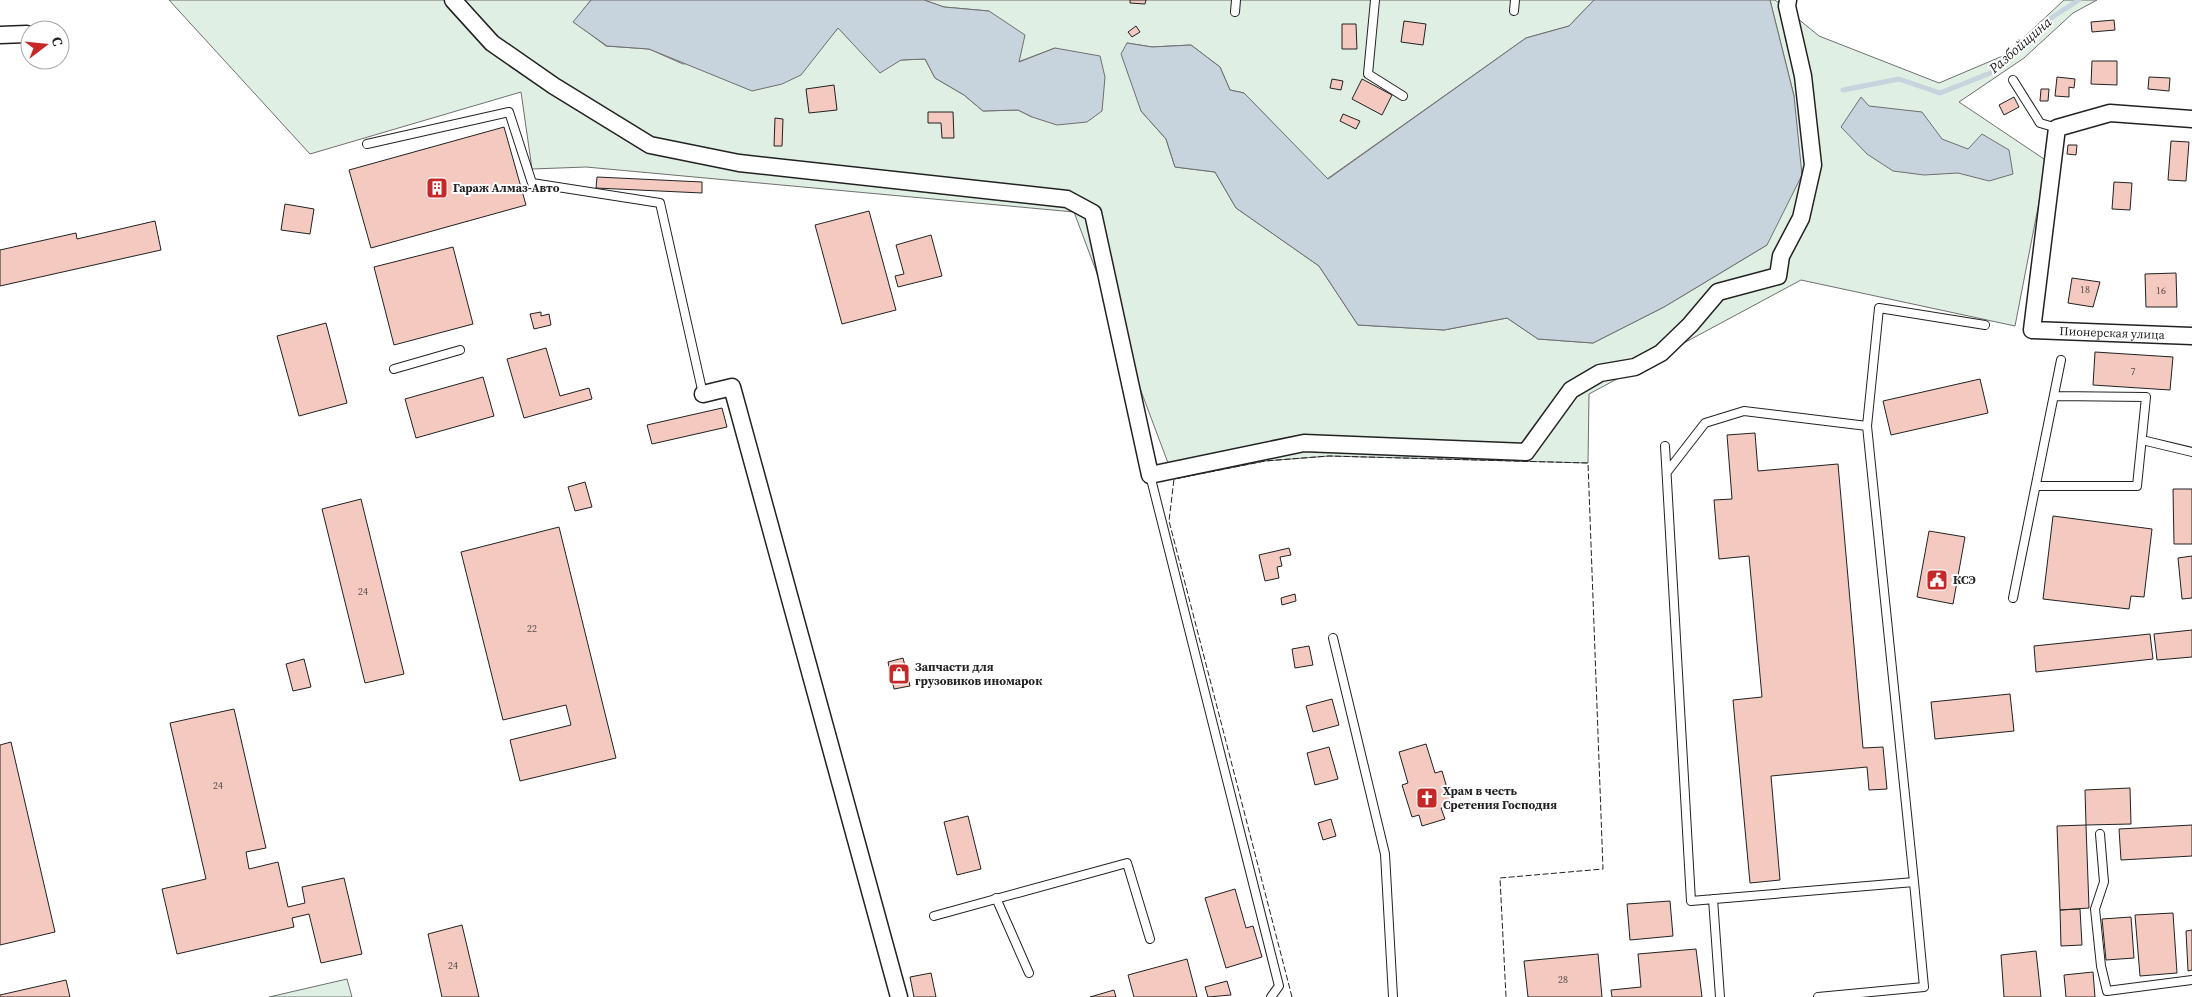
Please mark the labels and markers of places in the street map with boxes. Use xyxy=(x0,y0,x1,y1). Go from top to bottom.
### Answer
building icon: Гараж Алмаз-Авто xyxy=(425,176,449,200)
place label: Гараж Алмаз-Авто xyxy=(453,180,560,196)
public building icon: КСЭ xyxy=(1925,568,1949,592)
place label: КСЭ xyxy=(1953,572,1976,588)
place label: Запчасти для грузовиков иномарок xyxy=(915,659,1042,689)
shop icon: Запчасти для грузовиков иномарок xyxy=(887,662,911,686)
place label: Храм в честь Сретения Господня xyxy=(1443,783,1557,813)
church icon: Храм в честь Сретения Господня xyxy=(1415,786,1439,810)

